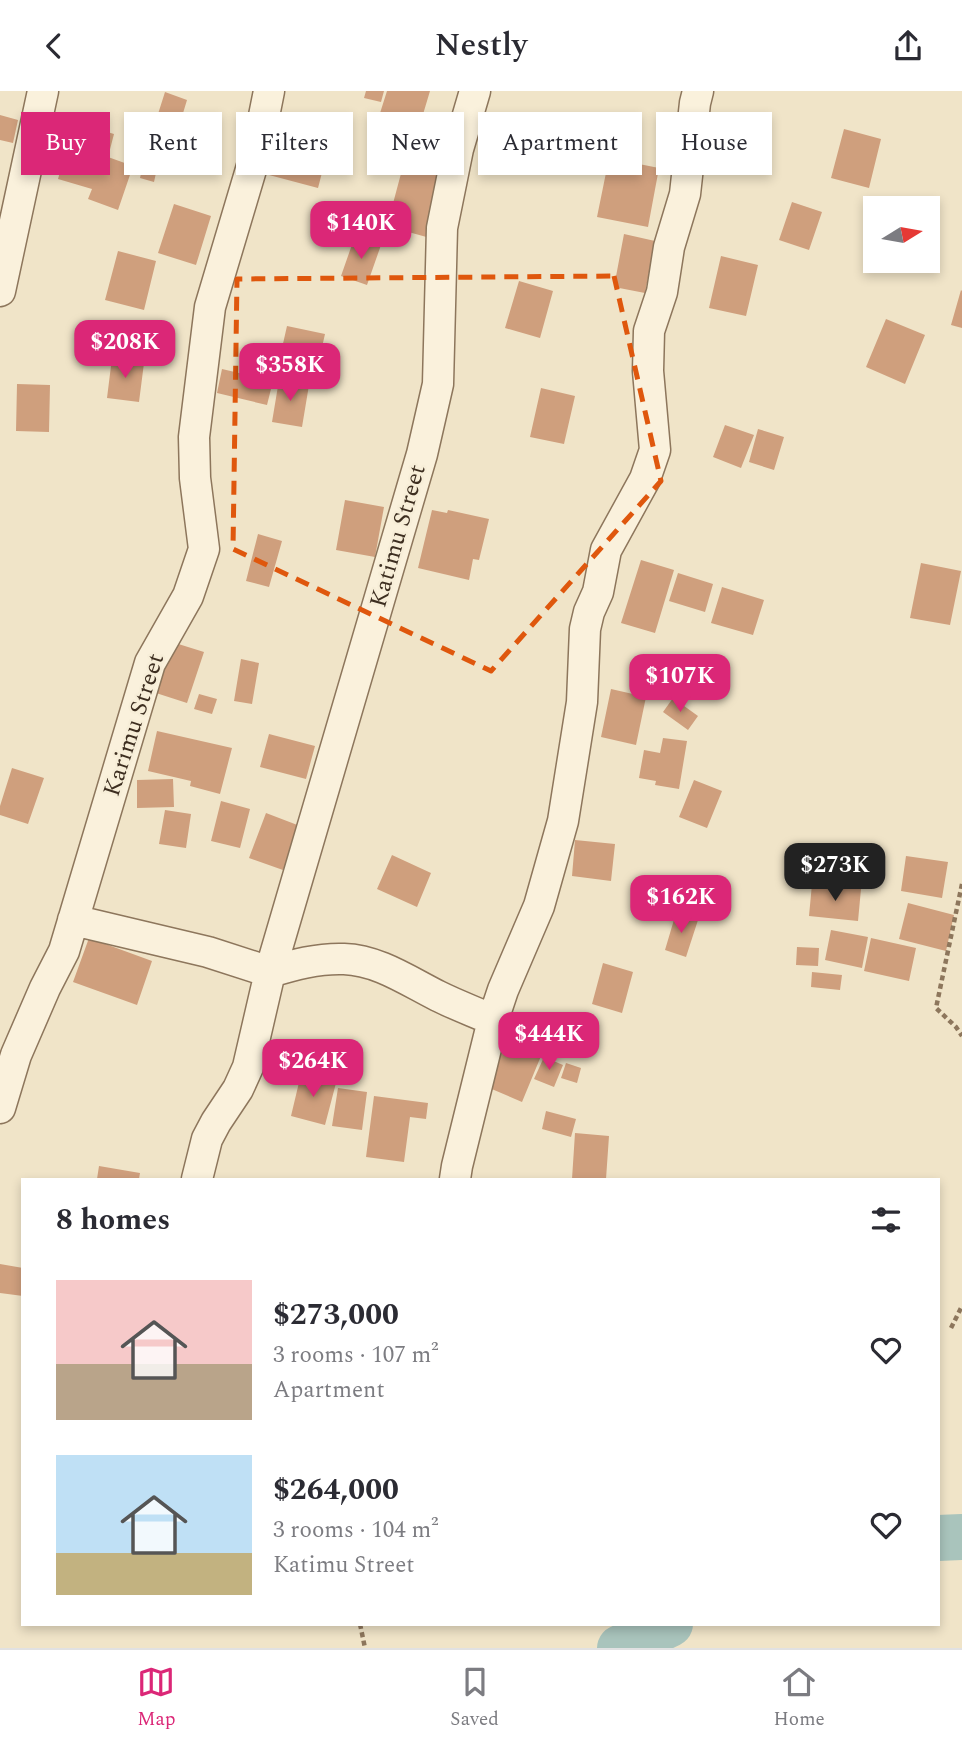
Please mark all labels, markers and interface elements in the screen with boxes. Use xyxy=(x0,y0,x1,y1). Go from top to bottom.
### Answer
text: Nestly xyxy=(435,21,527,70)
icon: back xyxy=(35,27,73,65)
icon: share xyxy=(889,27,927,65)
chip: Buy xyxy=(21,112,110,175)
chip: Rent xyxy=(124,112,222,175)
chip: Filters xyxy=(236,112,353,175)
chip: New xyxy=(367,112,464,175)
chip: Apartment xyxy=(478,112,642,175)
chip: House xyxy=(656,112,772,175)
north arrow xyxy=(863,196,940,273)
map controls xyxy=(863,196,940,273)
pin: $140K xyxy=(312,201,410,261)
text: $140K xyxy=(326,206,396,241)
pin: $208K xyxy=(76,321,174,380)
text: $208K xyxy=(90,325,160,360)
pin: $358K xyxy=(241,343,339,403)
text: $358K xyxy=(255,348,325,383)
street label: Katimu Street xyxy=(360,460,436,612)
street label: Karimu Street xyxy=(94,649,174,801)
pin: $107K xyxy=(631,655,729,714)
text: $107K xyxy=(645,659,715,694)
pin: $273K xyxy=(786,843,884,903)
text: $273K xyxy=(800,848,870,883)
pin: $162K xyxy=(632,875,730,935)
text: $162K xyxy=(646,880,716,915)
pin: $444K xyxy=(500,1013,598,1072)
text: $444K xyxy=(514,1017,584,1052)
pin: $264K xyxy=(264,1039,362,1099)
text: $264K xyxy=(278,1044,348,1079)
text: 8 homes xyxy=(56,1197,170,1243)
icon: filters xyxy=(867,1201,905,1239)
text: $273,000 xyxy=(273,1292,399,1338)
icon: home xyxy=(112,1308,196,1392)
icon: heart xyxy=(867,1331,905,1369)
text: 3 rooms · 107 m² xyxy=(273,1338,439,1373)
text: Apartment xyxy=(273,1373,385,1408)
text: $264,000 xyxy=(273,1467,399,1513)
icon: home xyxy=(112,1483,196,1567)
icon: heart xyxy=(867,1506,905,1544)
text: 3 rooms · 104 m² xyxy=(273,1513,439,1548)
text: Katimu Street xyxy=(273,1548,414,1583)
tab: Map xyxy=(137,1663,176,1734)
tab: Saved xyxy=(450,1663,499,1734)
tab: Home xyxy=(773,1663,825,1734)

